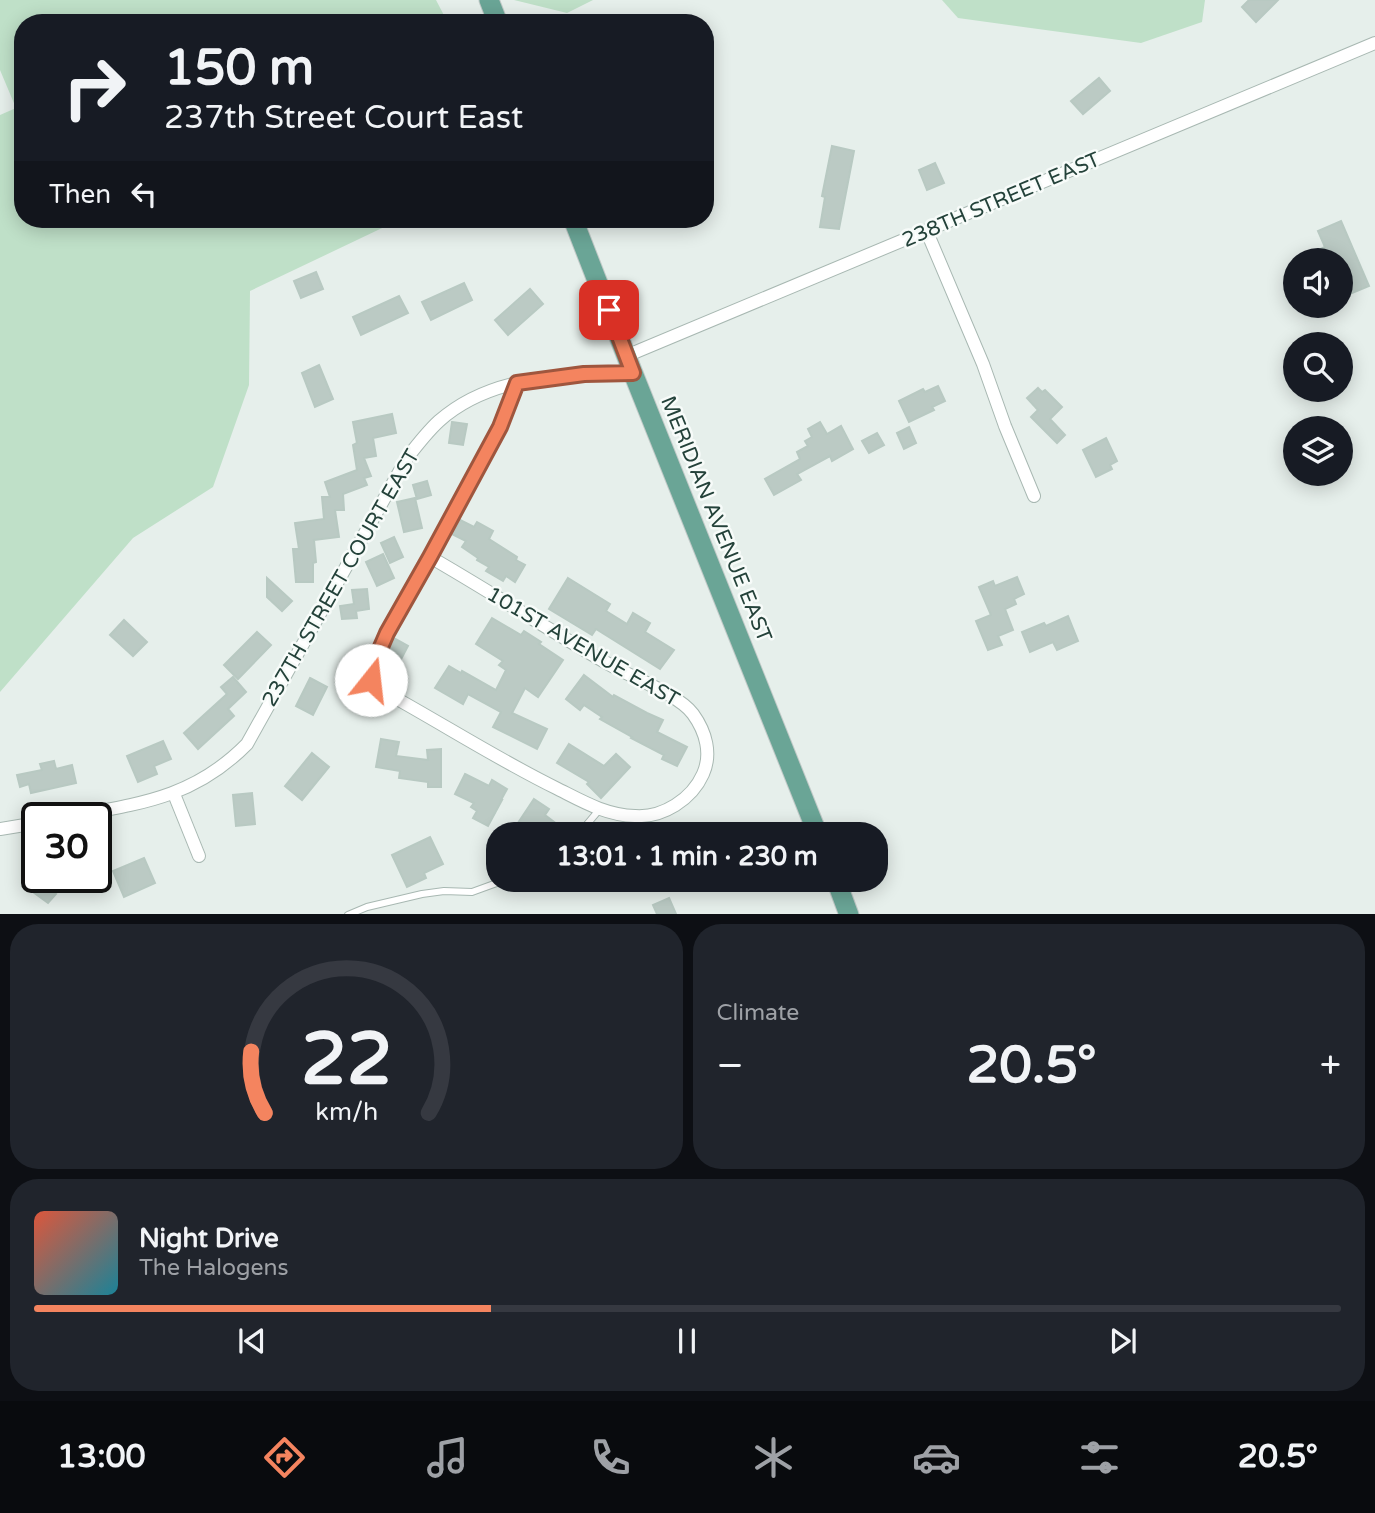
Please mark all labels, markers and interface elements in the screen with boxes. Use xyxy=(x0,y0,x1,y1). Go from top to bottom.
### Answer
text: 150 m xyxy=(164,39,314,98)
icon: right xyxy=(49,42,140,133)
text: 237th Street Court East xyxy=(164,99,523,137)
street label: 238TH STREET EAST xyxy=(898,147,1104,253)
icon: left xyxy=(125,175,163,213)
text: Then xyxy=(49,179,111,210)
map controls xyxy=(1283,248,1353,486)
button: sound xyxy=(1283,248,1353,318)
pin xyxy=(579,280,639,340)
icon: arrive xyxy=(590,291,628,329)
button: search xyxy=(1283,332,1353,402)
street label: MERIDIAN AVENUE EAST xyxy=(655,393,777,646)
button: layers xyxy=(1283,416,1353,486)
street label: 237TH STREET COURT EAST xyxy=(257,445,425,711)
street label: 101ST AVENUE EAST xyxy=(482,582,684,713)
position arrow xyxy=(334,643,408,717)
speed limit sign: 30 xyxy=(21,802,112,893)
text: 13:01 · 1 min · 230 m xyxy=(556,841,818,872)
text: Climate xyxy=(717,999,799,1027)
text: 22 xyxy=(301,1016,392,1104)
text: 20.5° xyxy=(967,1034,1097,1097)
text: − xyxy=(717,1043,744,1089)
text: + xyxy=(1320,1043,1341,1089)
text: km/h xyxy=(315,1096,378,1126)
text: Night Drive xyxy=(139,1223,279,1254)
text: The Halogens xyxy=(139,1254,288,1282)
icon: previous xyxy=(233,1322,271,1360)
icon: pause xyxy=(668,1322,706,1360)
icon: next xyxy=(1104,1322,1142,1360)
icon: directions xyxy=(260,1433,309,1482)
icon: music xyxy=(423,1433,472,1482)
icon: phone xyxy=(586,1433,635,1482)
icon: climate xyxy=(749,1433,798,1482)
icon: car xyxy=(912,1433,961,1482)
icon: filters xyxy=(1075,1433,1124,1482)
text: 13:00 xyxy=(57,1438,146,1476)
text: 20.5° xyxy=(1238,1438,1318,1476)

